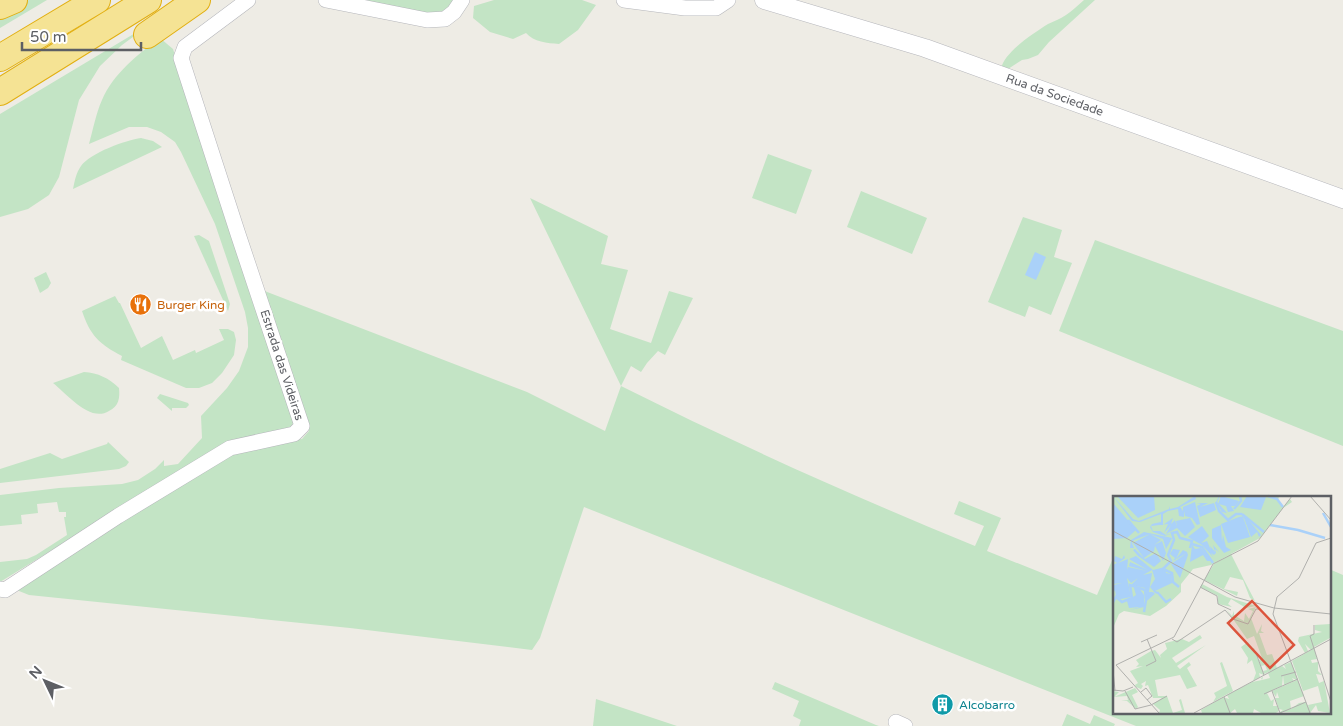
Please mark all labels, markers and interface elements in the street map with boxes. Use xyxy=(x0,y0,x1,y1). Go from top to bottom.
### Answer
scale bar xyxy=(22,20,141,52)
text: 50 m xyxy=(30,28,67,46)
street label: Rua da Sociedade xyxy=(1004,71,1106,119)
restaurant icon: Burger King xyxy=(129,293,153,317)
place label: Burger King xyxy=(157,298,225,312)
street label: Estrada das Videiras xyxy=(257,308,307,422)
inset map xyxy=(1113,496,1330,714)
north arrow xyxy=(20,656,70,706)
text: N xyxy=(26,663,46,682)
building icon: Alcobarro xyxy=(931,693,955,717)
place label: Alcobarro xyxy=(959,698,1015,712)

